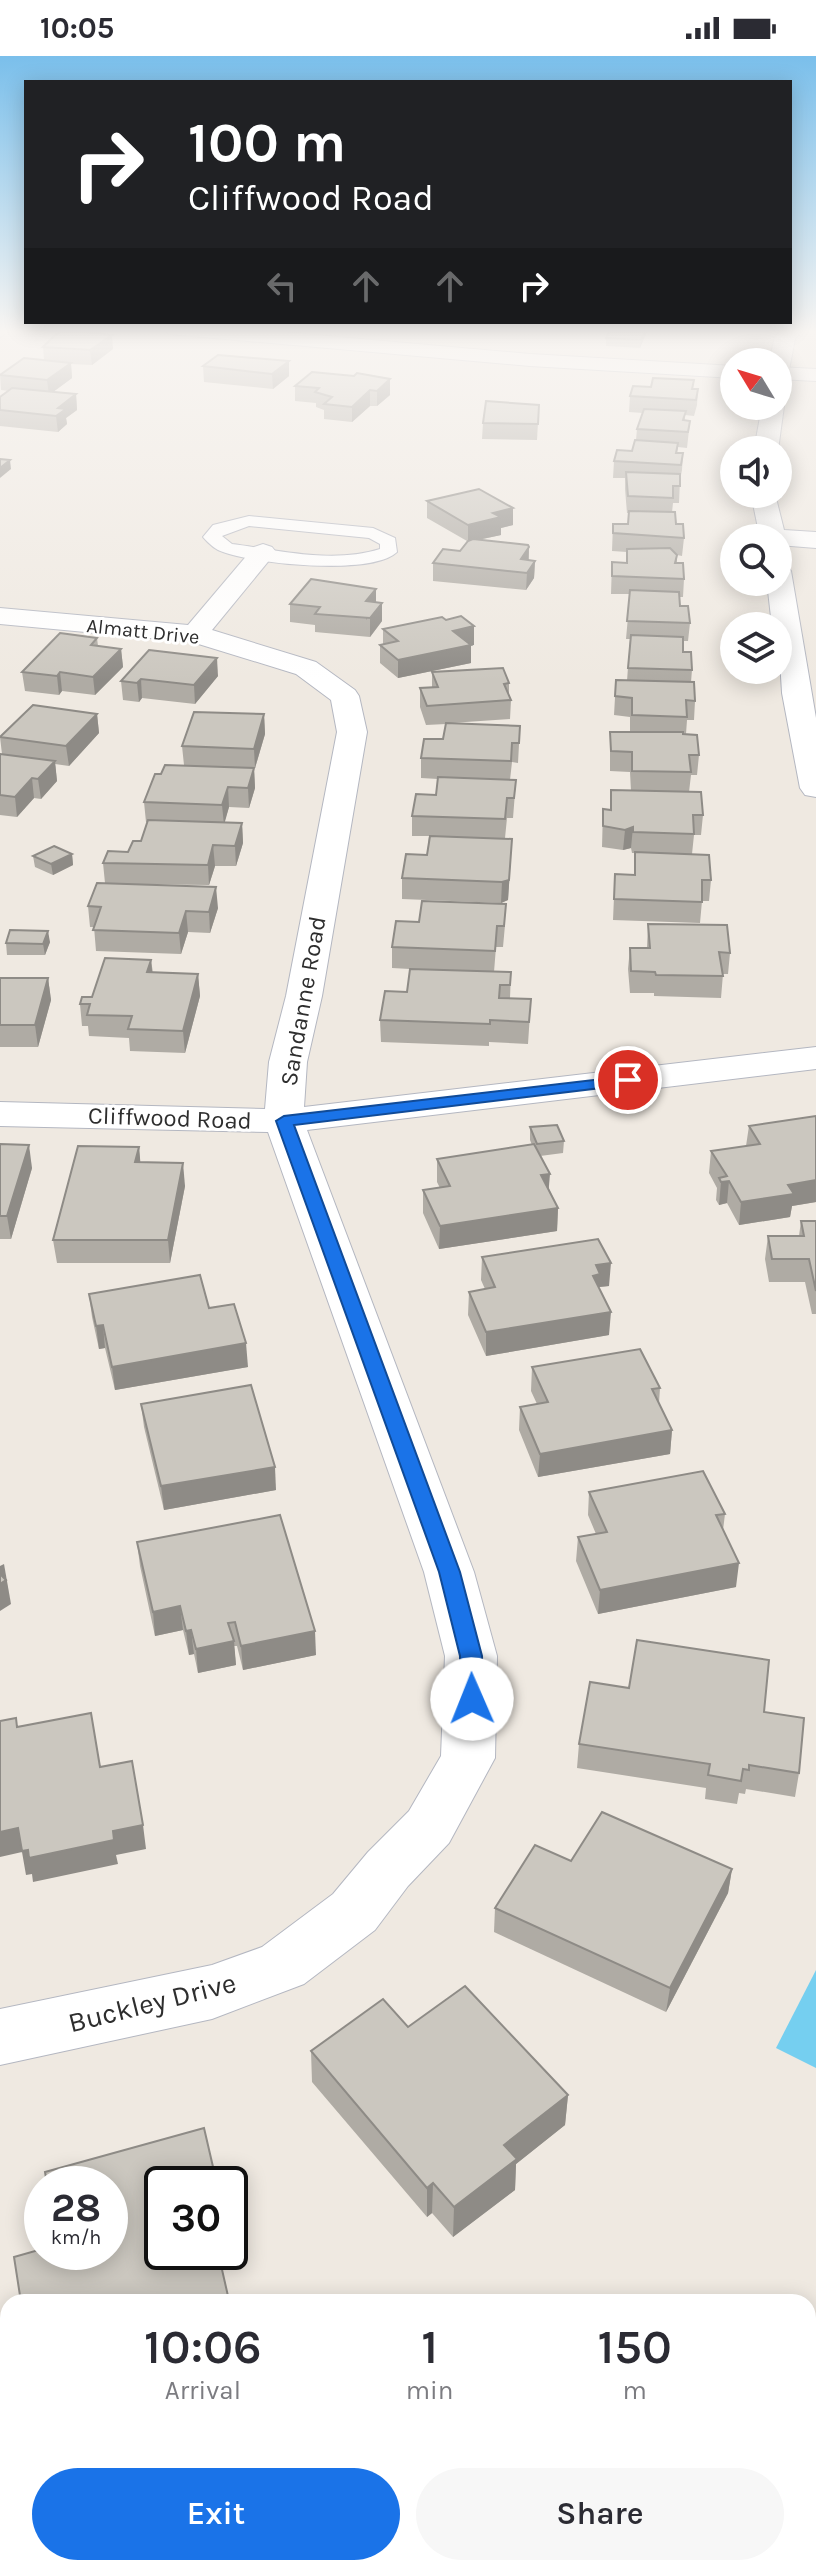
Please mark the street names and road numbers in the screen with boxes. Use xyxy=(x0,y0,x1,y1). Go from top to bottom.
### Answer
street label: Almatt Drive xyxy=(85,614,200,649)
street label: Sandanne Road xyxy=(274,914,332,1088)
street label: Cliffwood Road xyxy=(88,1101,252,1135)
street label: Buckley Drive xyxy=(65,1966,240,2039)

